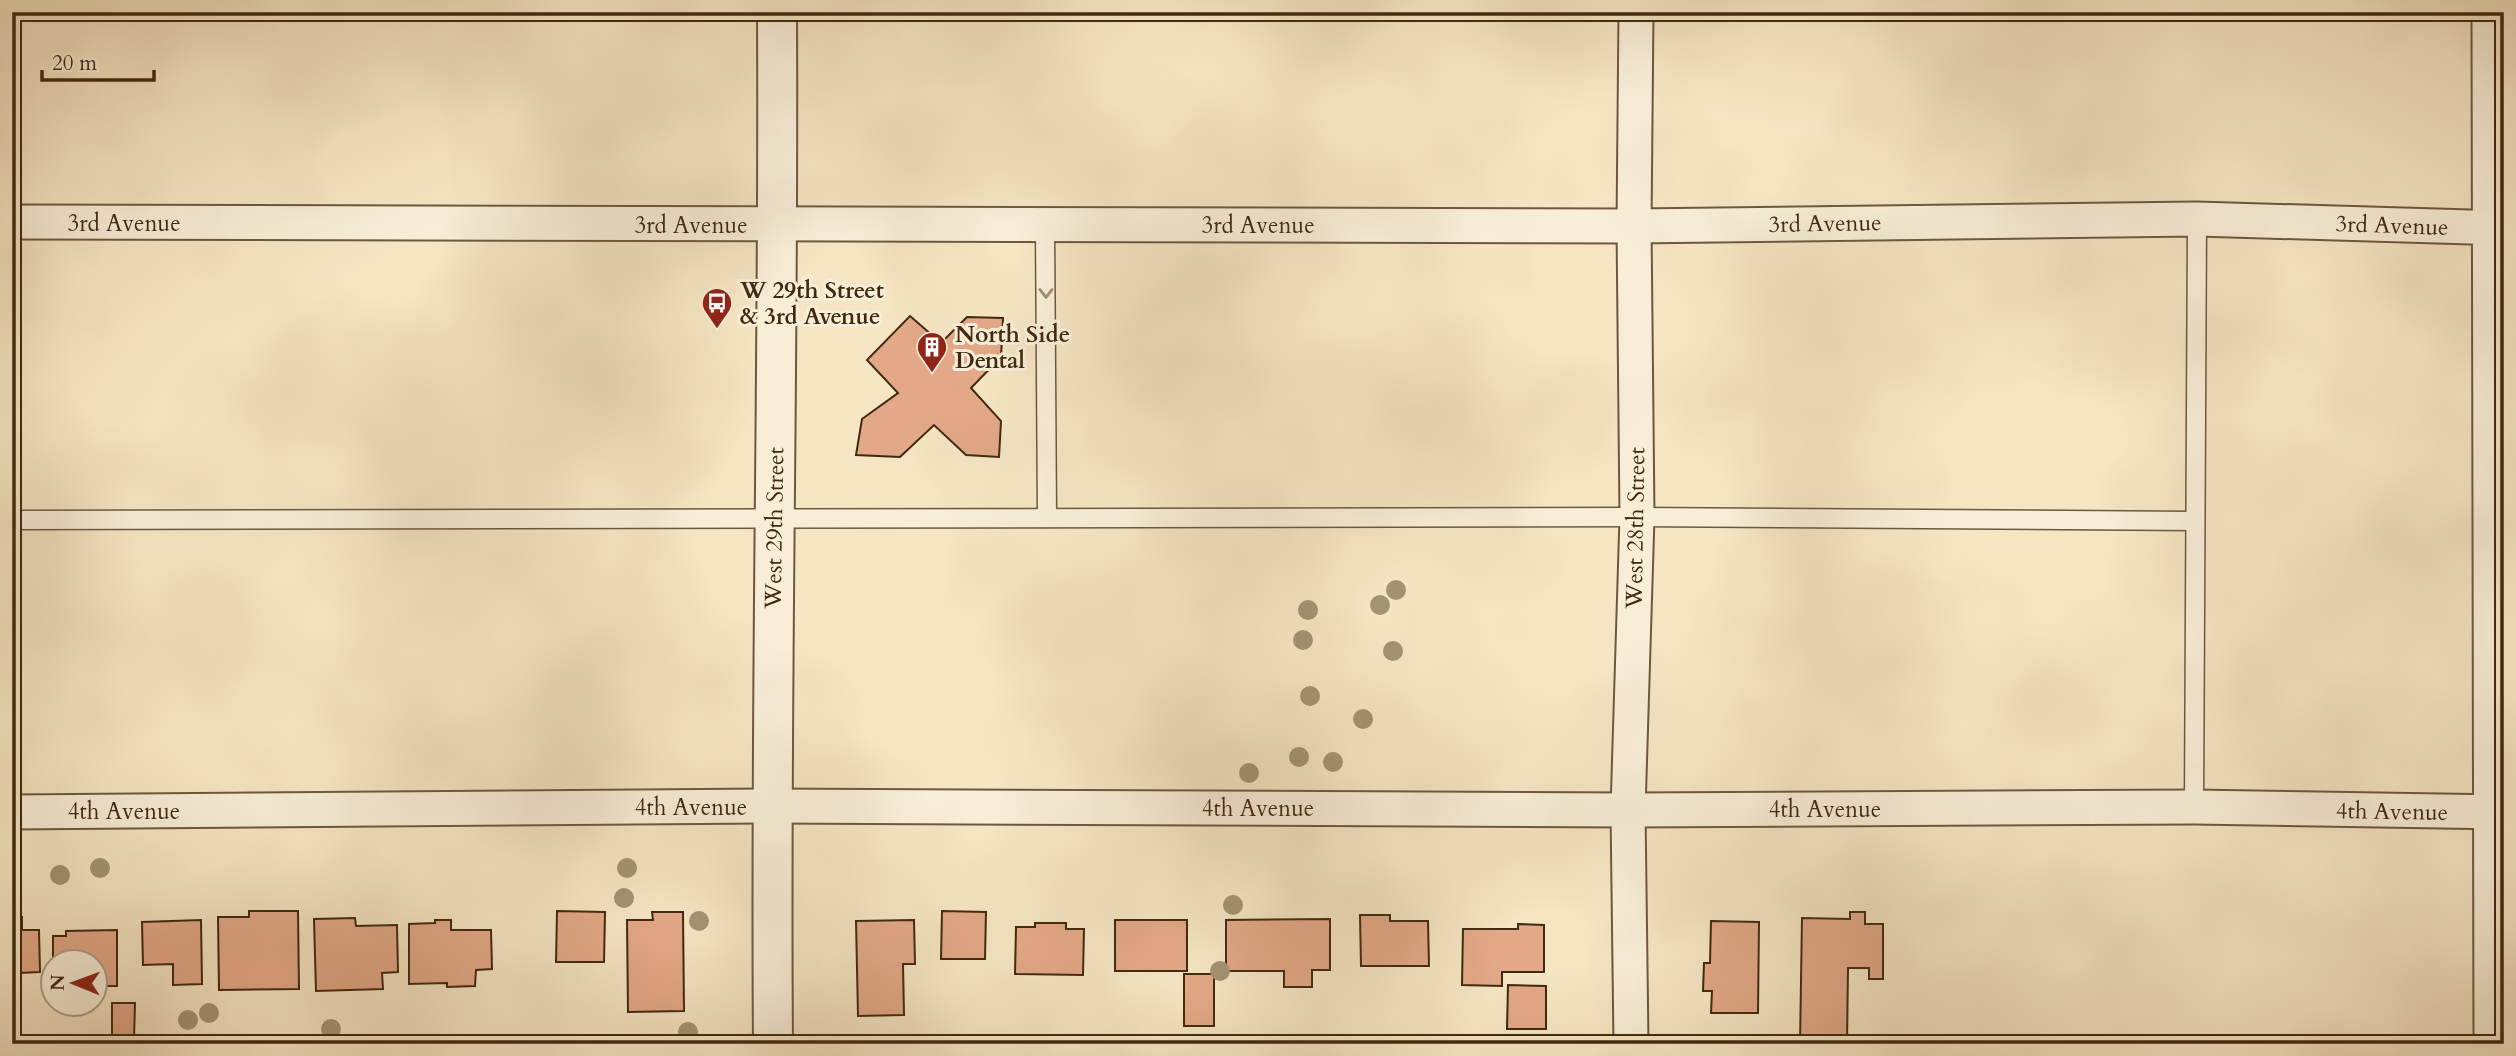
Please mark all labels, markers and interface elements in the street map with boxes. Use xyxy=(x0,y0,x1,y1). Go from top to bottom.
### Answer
scale bar xyxy=(42,38,154,82)
text: 20 m xyxy=(52,49,97,78)
street label: 3rd Avenue xyxy=(1768,207,1882,240)
street label: 3rd Avenue xyxy=(67,208,181,239)
street label: 3rd Avenue xyxy=(2335,208,2449,243)
street label: 3rd Avenue xyxy=(634,210,748,241)
street label: 3rd Avenue xyxy=(1201,210,1315,241)
place label: W 29th Street & 3rd Avenue xyxy=(739,275,884,332)
bus stop icon: W 29th Street & 3rd Avenue xyxy=(700,286,734,330)
one-way arrow xyxy=(1038,288,1053,299)
place label: North Side Dental xyxy=(955,319,1070,376)
building icon: North Side Dental xyxy=(915,330,949,374)
street label: West 29th Street xyxy=(758,447,791,610)
street label: West 28th Street xyxy=(1619,447,1652,610)
street label: 4th Avenue xyxy=(635,792,747,823)
street label: 4th Avenue xyxy=(1202,793,1314,824)
street label: 4th Avenue xyxy=(1769,794,1881,825)
street label: 4th Avenue xyxy=(2336,795,2448,828)
street label: 4th Avenue xyxy=(68,796,180,827)
north arrow xyxy=(38,948,108,1018)
text: N xyxy=(45,974,71,991)

